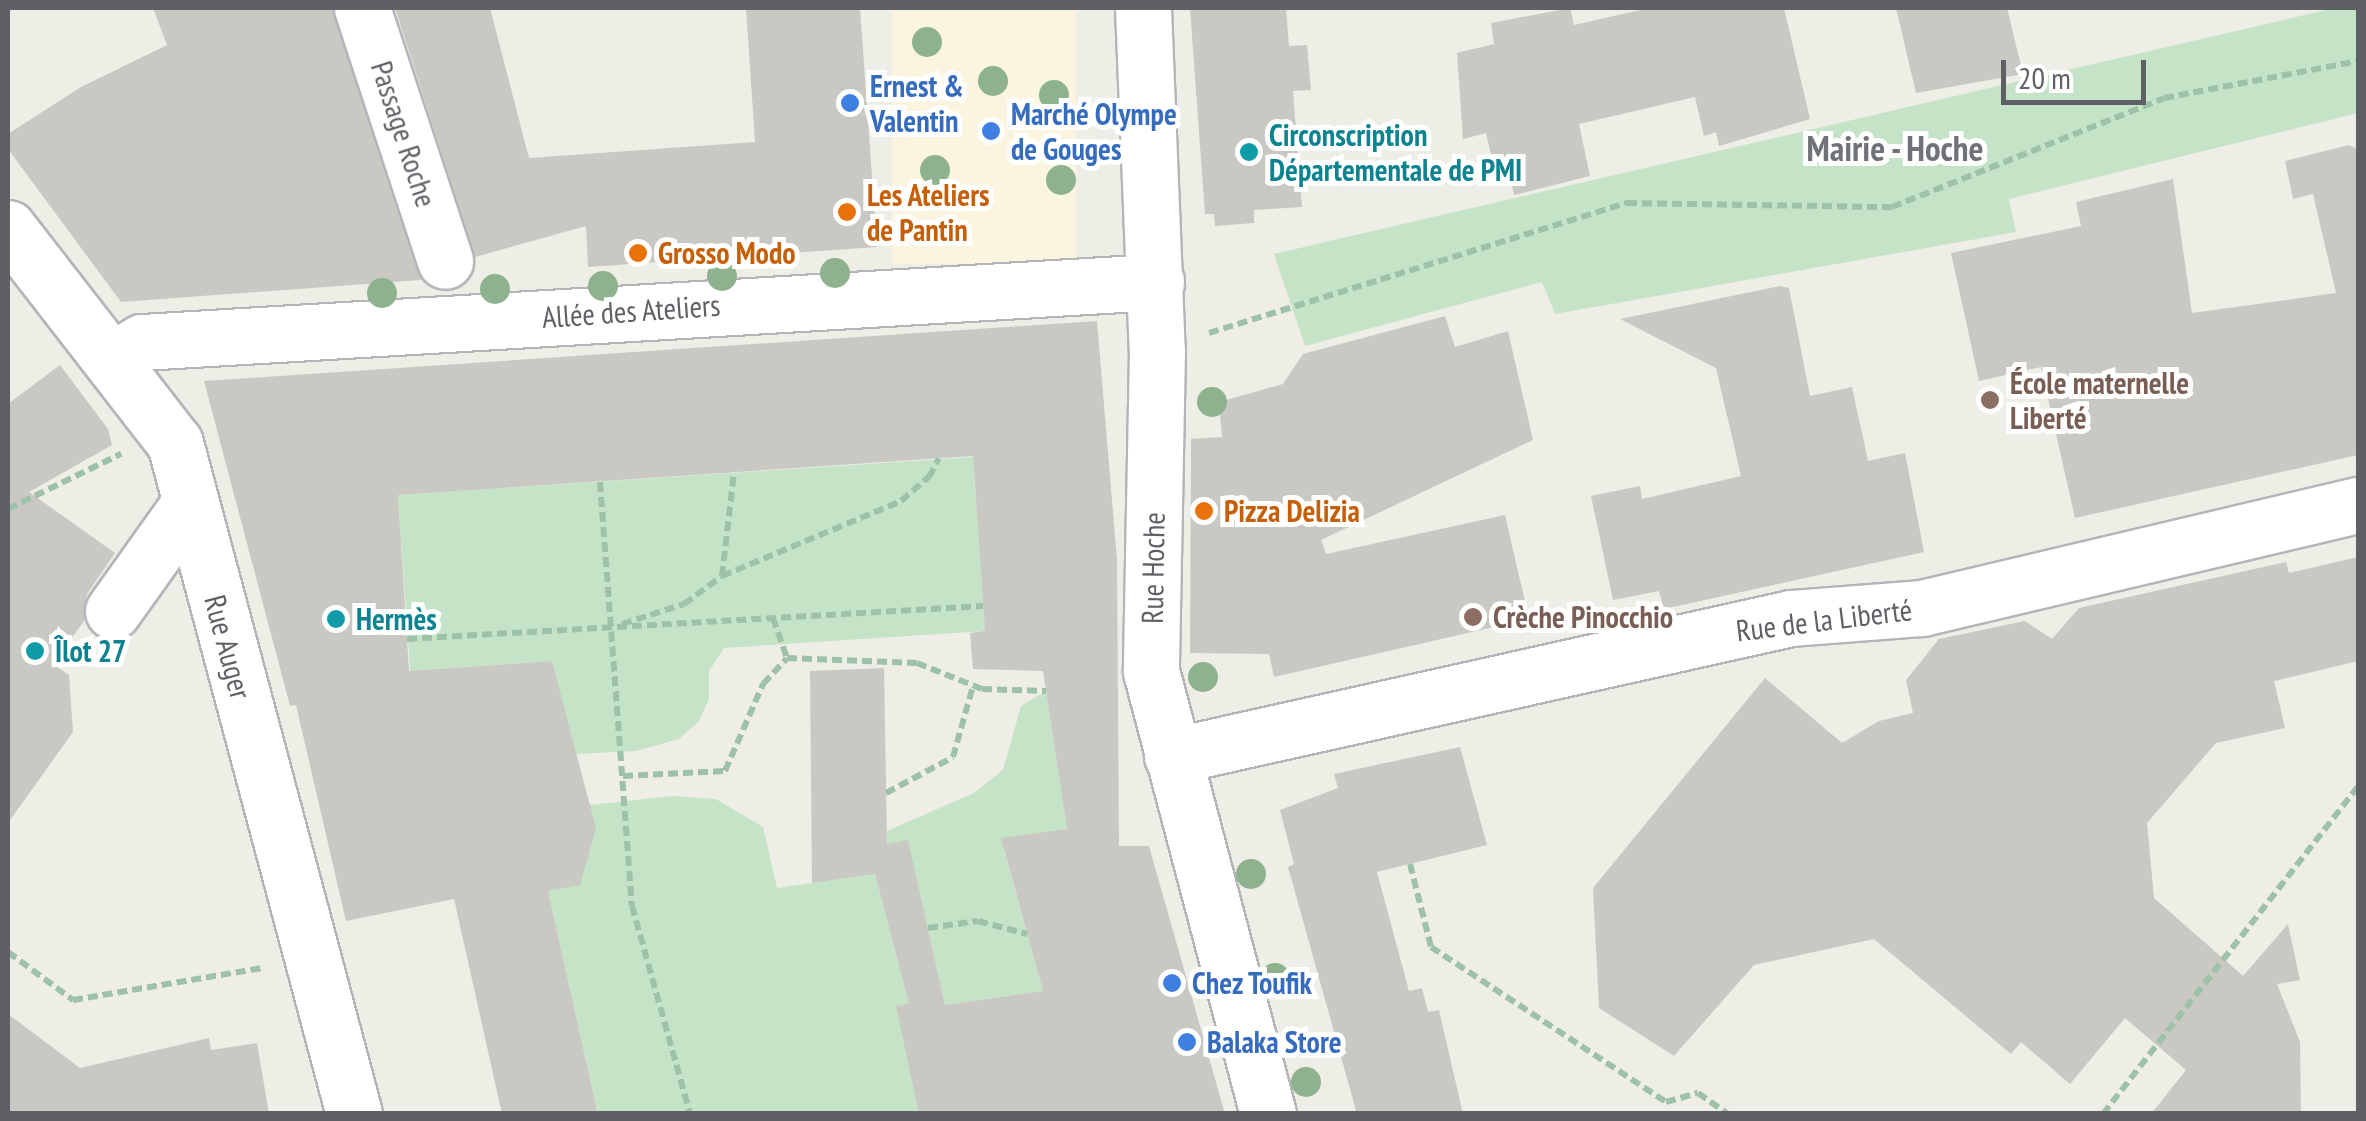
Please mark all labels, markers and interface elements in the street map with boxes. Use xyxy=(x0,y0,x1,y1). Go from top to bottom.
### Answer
scale bar xyxy=(2006,40,2151,102)
street label: Passage Roche xyxy=(364,57,444,211)
text: 20 m xyxy=(2018,58,2071,97)
place label: Ernest & Valentin xyxy=(870,68,964,138)
marker: Ernest & Valentin xyxy=(839,92,861,114)
place label: Marché Olympe de Gouges xyxy=(1011,96,1177,166)
place label: Circonscription Départementale de PMI xyxy=(1269,117,1522,188)
marker: Marché Olympe de Gouges xyxy=(980,120,1002,142)
district label: Mairie - Hoche xyxy=(1805,127,1985,169)
marker: Circonscription Départementale de PMI xyxy=(1238,141,1260,163)
place label: Les Ateliers de Pantin xyxy=(867,177,990,248)
marker: Les Ateliers de Pantin xyxy=(836,201,858,223)
place label: Grosso Modo xyxy=(658,235,796,271)
marker: Grosso Modo xyxy=(627,242,649,264)
street label: Allée des Ateliers xyxy=(540,287,722,335)
place label: École maternelle Liberté xyxy=(2010,365,2189,436)
marker: École maternelle Liberté xyxy=(1979,389,2001,411)
place label: Pizza Delizia xyxy=(1224,493,1360,529)
marker: Pizza Delizia xyxy=(1193,500,1215,522)
street label: Rue Hoche xyxy=(1134,512,1172,624)
street label: Rue Auger xyxy=(197,591,259,703)
street label: Rue de la Liberté xyxy=(1734,591,1914,649)
place label: Crèche Pinocchio xyxy=(1493,599,1673,635)
place label: Hermès xyxy=(356,601,437,637)
marker: Crèche Pinocchio xyxy=(1462,606,1484,628)
marker: Hermès xyxy=(325,608,347,630)
place label: Îlot 27 xyxy=(55,633,126,669)
marker: Îlot 27 xyxy=(24,640,46,662)
place label: Chez Toufik xyxy=(1192,965,1314,1001)
marker: Chez Toufik xyxy=(1161,972,1183,994)
place label: Balaka Store xyxy=(1207,1024,1342,1060)
marker: Balaka Store xyxy=(1176,1031,1198,1053)

